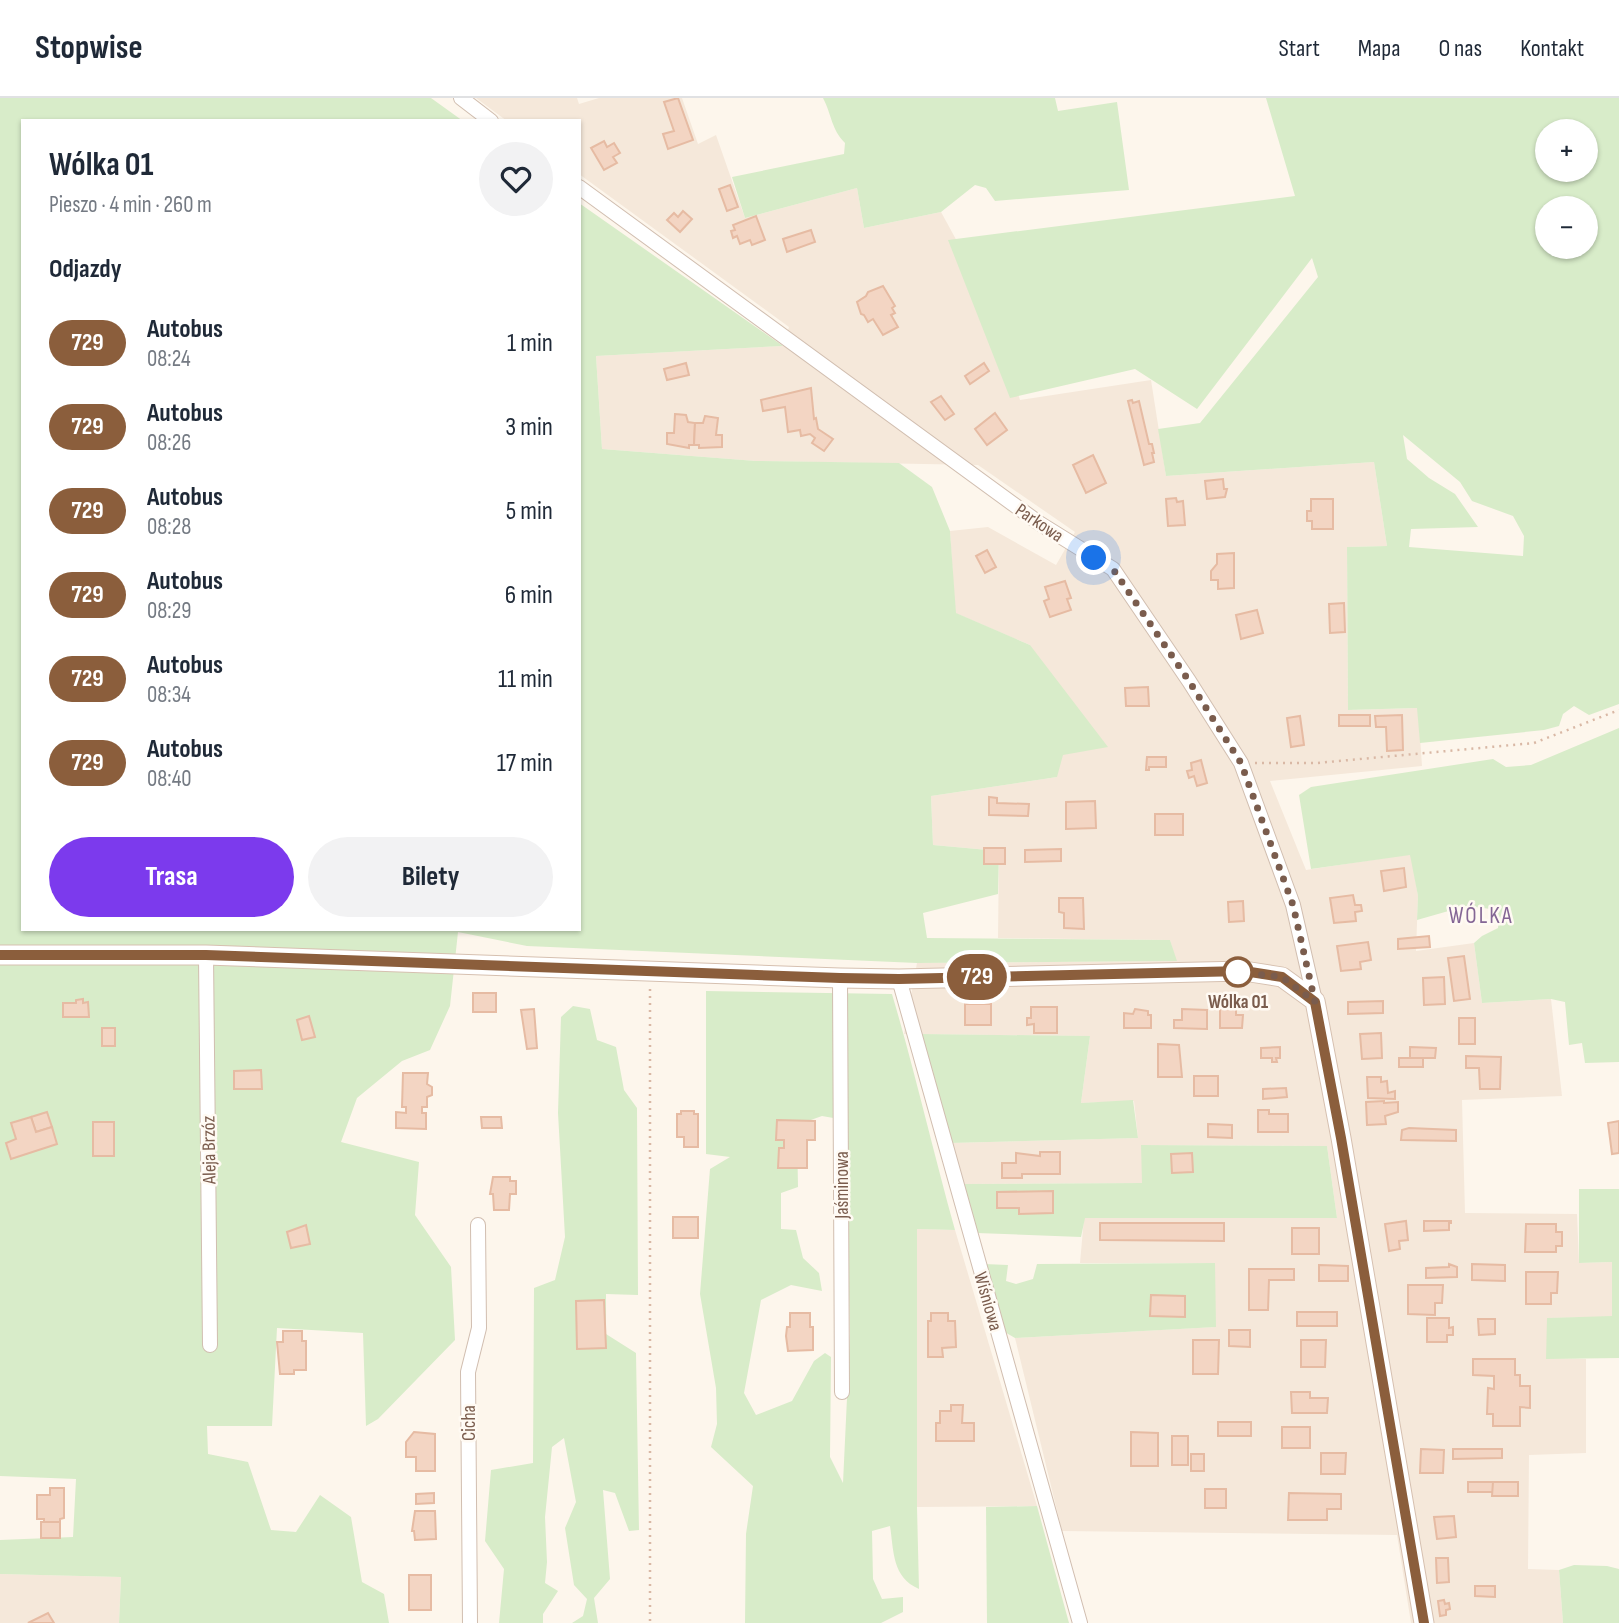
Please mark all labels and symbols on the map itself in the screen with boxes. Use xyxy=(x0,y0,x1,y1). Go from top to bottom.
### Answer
street label: Parkowa xyxy=(1011,499,1068,548)
your location xyxy=(1076,540,1111,575)
district label: WÓLKA xyxy=(1449,902,1514,930)
line badge: 729 xyxy=(937,954,1017,1000)
marker: Wólka 01 xyxy=(1223,957,1253,987)
place label: Wólka 01 xyxy=(1208,991,1269,1014)
street label: Aleja Brzóz xyxy=(197,1115,222,1185)
street label: Jaśminowa xyxy=(831,1151,854,1220)
street label: Wiśniowa xyxy=(968,1269,1007,1333)
street label: Cicha xyxy=(458,1405,481,1441)

